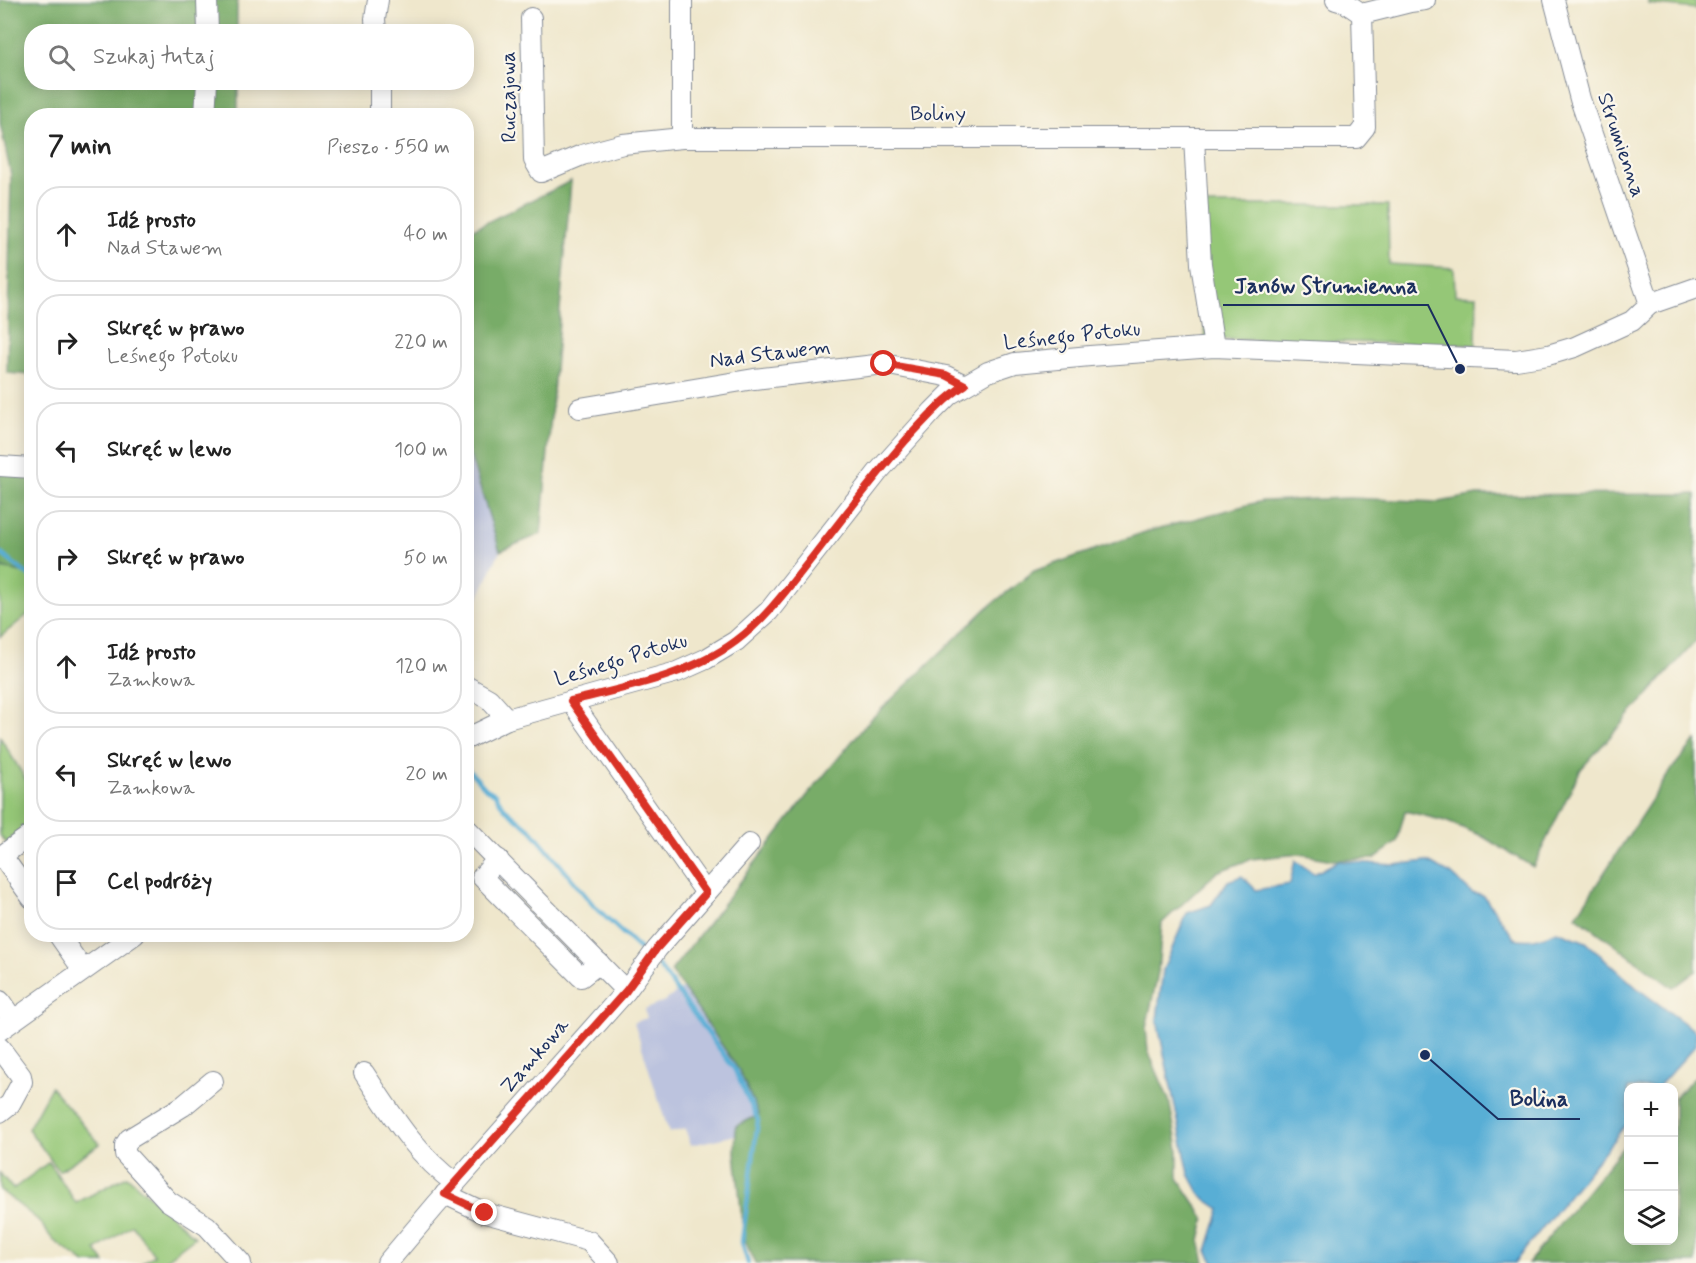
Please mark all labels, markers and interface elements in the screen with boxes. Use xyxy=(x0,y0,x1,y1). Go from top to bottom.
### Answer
search box xyxy=(24,24,474,90)
icon: search xyxy=(45,41,78,74)
text: Szukaj tutaj xyxy=(93,43,215,71)
street label: Ruczajowa xyxy=(494,51,524,143)
street label: Strumienna xyxy=(1590,89,1652,201)
street label: Boliny xyxy=(910,100,966,128)
text: 7 min xyxy=(48,130,112,164)
text: Pieszo · 550 m xyxy=(327,134,450,161)
text: Idź prosto xyxy=(107,207,196,235)
icon: ahead xyxy=(50,218,83,251)
text: 40 m xyxy=(404,221,448,248)
text: Nad Stawem xyxy=(107,235,223,262)
callout: Janów Strumienna xyxy=(1223,265,1428,305)
text: Janów Strumienna xyxy=(1234,273,1418,301)
text: Skręć w prawo xyxy=(107,315,244,343)
street label: Leśnego Potoku xyxy=(1002,315,1142,359)
icon: right xyxy=(50,326,83,359)
text: 220 m xyxy=(394,329,448,356)
street label: Nad Stawem xyxy=(708,333,832,375)
text: Leśnego Potoku xyxy=(107,343,238,370)
route start xyxy=(870,350,896,376)
icon: left xyxy=(50,434,83,467)
text: Skręć w lewo xyxy=(107,436,232,464)
text: 100 m xyxy=(394,437,448,464)
icon: right xyxy=(50,542,83,575)
text: Skręć w prawo xyxy=(107,544,244,572)
text: 50 m xyxy=(403,545,448,572)
street label: Leśnego Potoku xyxy=(551,627,691,695)
text: Idź prosto xyxy=(107,639,196,667)
icon: ahead xyxy=(50,650,83,683)
text: 120 m xyxy=(395,653,448,680)
text: Zamkowa xyxy=(107,667,195,694)
text: Skręć w lewo xyxy=(107,747,232,775)
icon: left xyxy=(50,758,83,791)
text: 20 m xyxy=(405,761,448,788)
text: Zamkowa xyxy=(107,775,195,802)
icon: arrive xyxy=(50,866,83,899)
text: Cel podróży xyxy=(107,868,212,896)
street label: Zamkowa xyxy=(494,1012,576,1100)
callout: Bolina xyxy=(1498,1079,1580,1119)
map controls xyxy=(1624,1083,1678,1245)
button: + xyxy=(1624,1083,1678,1137)
text: Bolina xyxy=(1510,1086,1568,1114)
button: − xyxy=(1624,1137,1678,1191)
button: layers xyxy=(1624,1191,1678,1245)
route end xyxy=(471,1199,497,1225)

